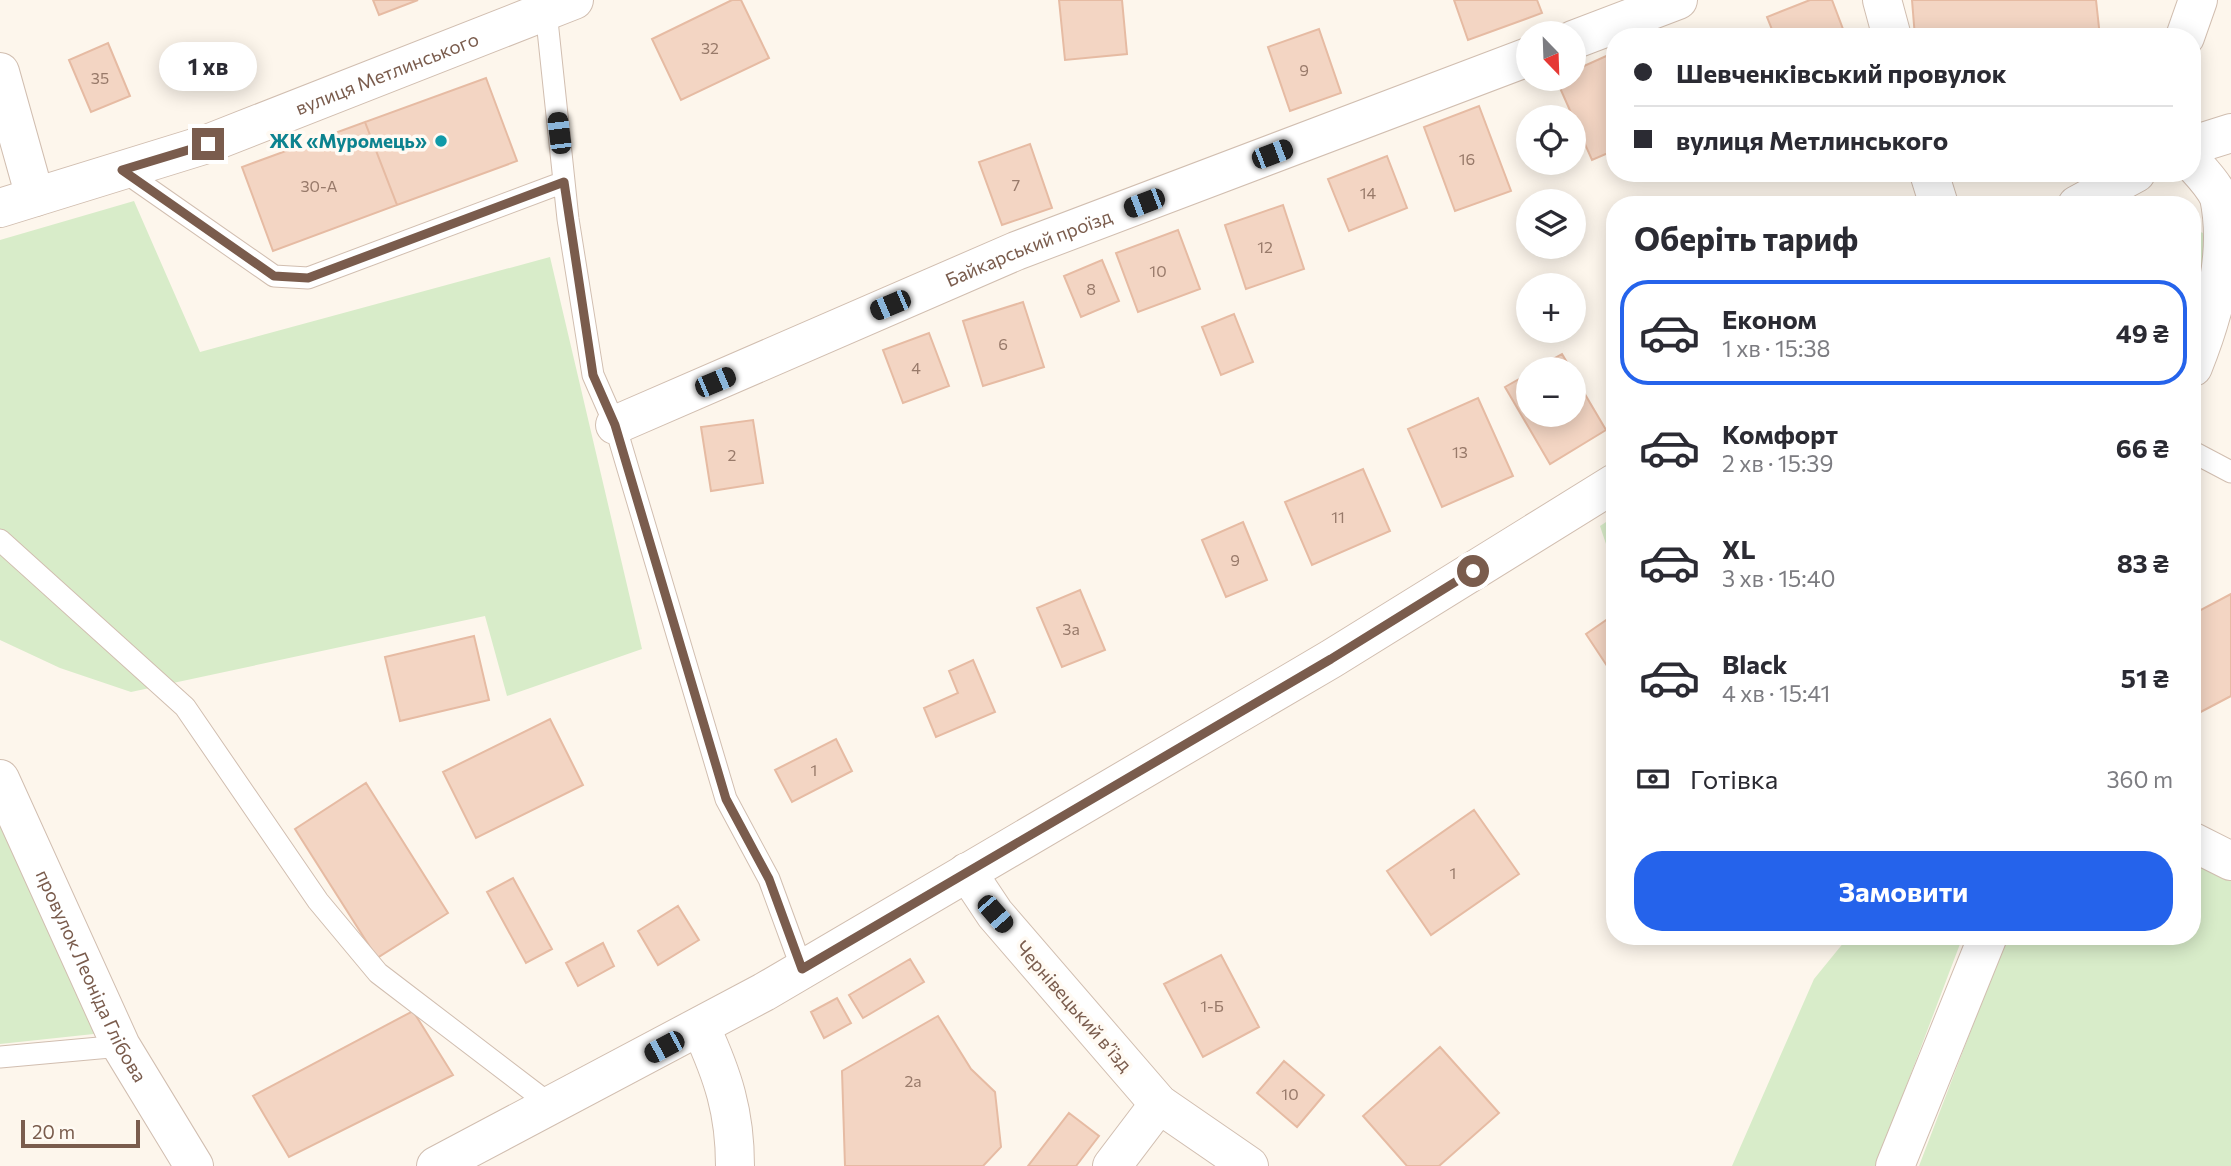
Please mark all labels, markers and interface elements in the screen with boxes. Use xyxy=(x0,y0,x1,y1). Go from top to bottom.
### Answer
north arrow xyxy=(1516,21,1586,91)
map controls xyxy=(1516,21,1586,427)
street label: вулиця Метлинського xyxy=(292,27,482,119)
house number: 32 xyxy=(701,38,719,57)
callout: 1 хв xyxy=(159,43,257,92)
text: 1 хв xyxy=(188,52,228,80)
text: Шевченківський провулок xyxy=(1676,57,2007,88)
house number: 9 xyxy=(1299,60,1309,79)
house number: 35 xyxy=(91,68,109,87)
button: locate xyxy=(1516,105,1586,175)
car xyxy=(547,111,572,155)
text: вулиця Метлинського xyxy=(1676,124,1948,155)
route end xyxy=(192,128,224,160)
place label: ЖК «Муромець» xyxy=(269,129,427,152)
marker: ЖК «Муромець» xyxy=(433,133,449,149)
car xyxy=(1249,137,1296,171)
house number: 16 xyxy=(1459,149,1475,168)
house number: 7 xyxy=(1012,175,1020,194)
house number: 30-А xyxy=(300,176,338,195)
house number: 14 xyxy=(1360,183,1377,202)
car xyxy=(1121,186,1168,220)
button: layers xyxy=(1516,189,1586,259)
street label: Байкарський проїзд xyxy=(942,204,1115,291)
text: Оберіть тариф xyxy=(1634,218,1858,258)
house number: 12 xyxy=(1257,237,1273,256)
house number: 10 xyxy=(1149,261,1167,280)
button: + xyxy=(1516,273,1586,343)
house number: 8 xyxy=(1086,279,1096,298)
car xyxy=(867,287,914,323)
icon: car xyxy=(1638,301,1701,364)
text: Економ xyxy=(1722,303,1817,334)
text: 49 ₴ xyxy=(2116,317,2169,348)
house number: 6 xyxy=(998,334,1008,353)
text: 1 хв · 15:38 xyxy=(1722,334,1830,362)
button: − xyxy=(1516,357,1586,427)
house number: 4 xyxy=(911,358,921,377)
car xyxy=(692,364,739,400)
icon: car xyxy=(1638,416,1701,479)
text: Комфорт xyxy=(1722,418,1838,449)
text: 66 ₴ xyxy=(2116,432,2169,463)
house number: 13 xyxy=(1452,442,1468,461)
house number: 2 xyxy=(728,445,737,464)
text: 2 хв · 15:39 xyxy=(1722,449,1833,477)
house number: 11 xyxy=(1331,507,1345,526)
icon: car xyxy=(1638,531,1701,594)
text: XL xyxy=(1722,533,1756,564)
text: 83 ₴ xyxy=(2117,547,2169,578)
house number: 9 xyxy=(1230,550,1240,569)
route start xyxy=(1457,555,1489,587)
text: 3 хв · 15:40 xyxy=(1722,564,1835,592)
house number: 3а xyxy=(1062,619,1080,638)
icon: car xyxy=(1638,646,1701,709)
text: Black xyxy=(1722,648,1788,679)
text: 51 ₴ xyxy=(2121,662,2169,693)
text: 4 хв · 15:41 xyxy=(1722,679,1830,707)
house number: 1 xyxy=(811,760,817,779)
icon: cash xyxy=(1634,760,1672,798)
text: Готівка xyxy=(1690,763,1778,794)
text: 360 m xyxy=(2106,765,2173,793)
button: Замовити xyxy=(1634,851,2173,931)
house number: 1 xyxy=(1450,863,1456,882)
street label: провулок Леоніда Глібова xyxy=(32,866,152,1086)
car xyxy=(974,891,1017,937)
street label: Чернівецький вʼїзд xyxy=(1011,936,1137,1076)
house number: 1-Б xyxy=(1200,996,1224,1015)
car xyxy=(641,1028,688,1066)
house number: 2а xyxy=(904,1071,922,1090)
house number: 10 xyxy=(1281,1084,1299,1103)
scale bar xyxy=(21,1117,140,1149)
text: 20 m xyxy=(32,1120,75,1143)

